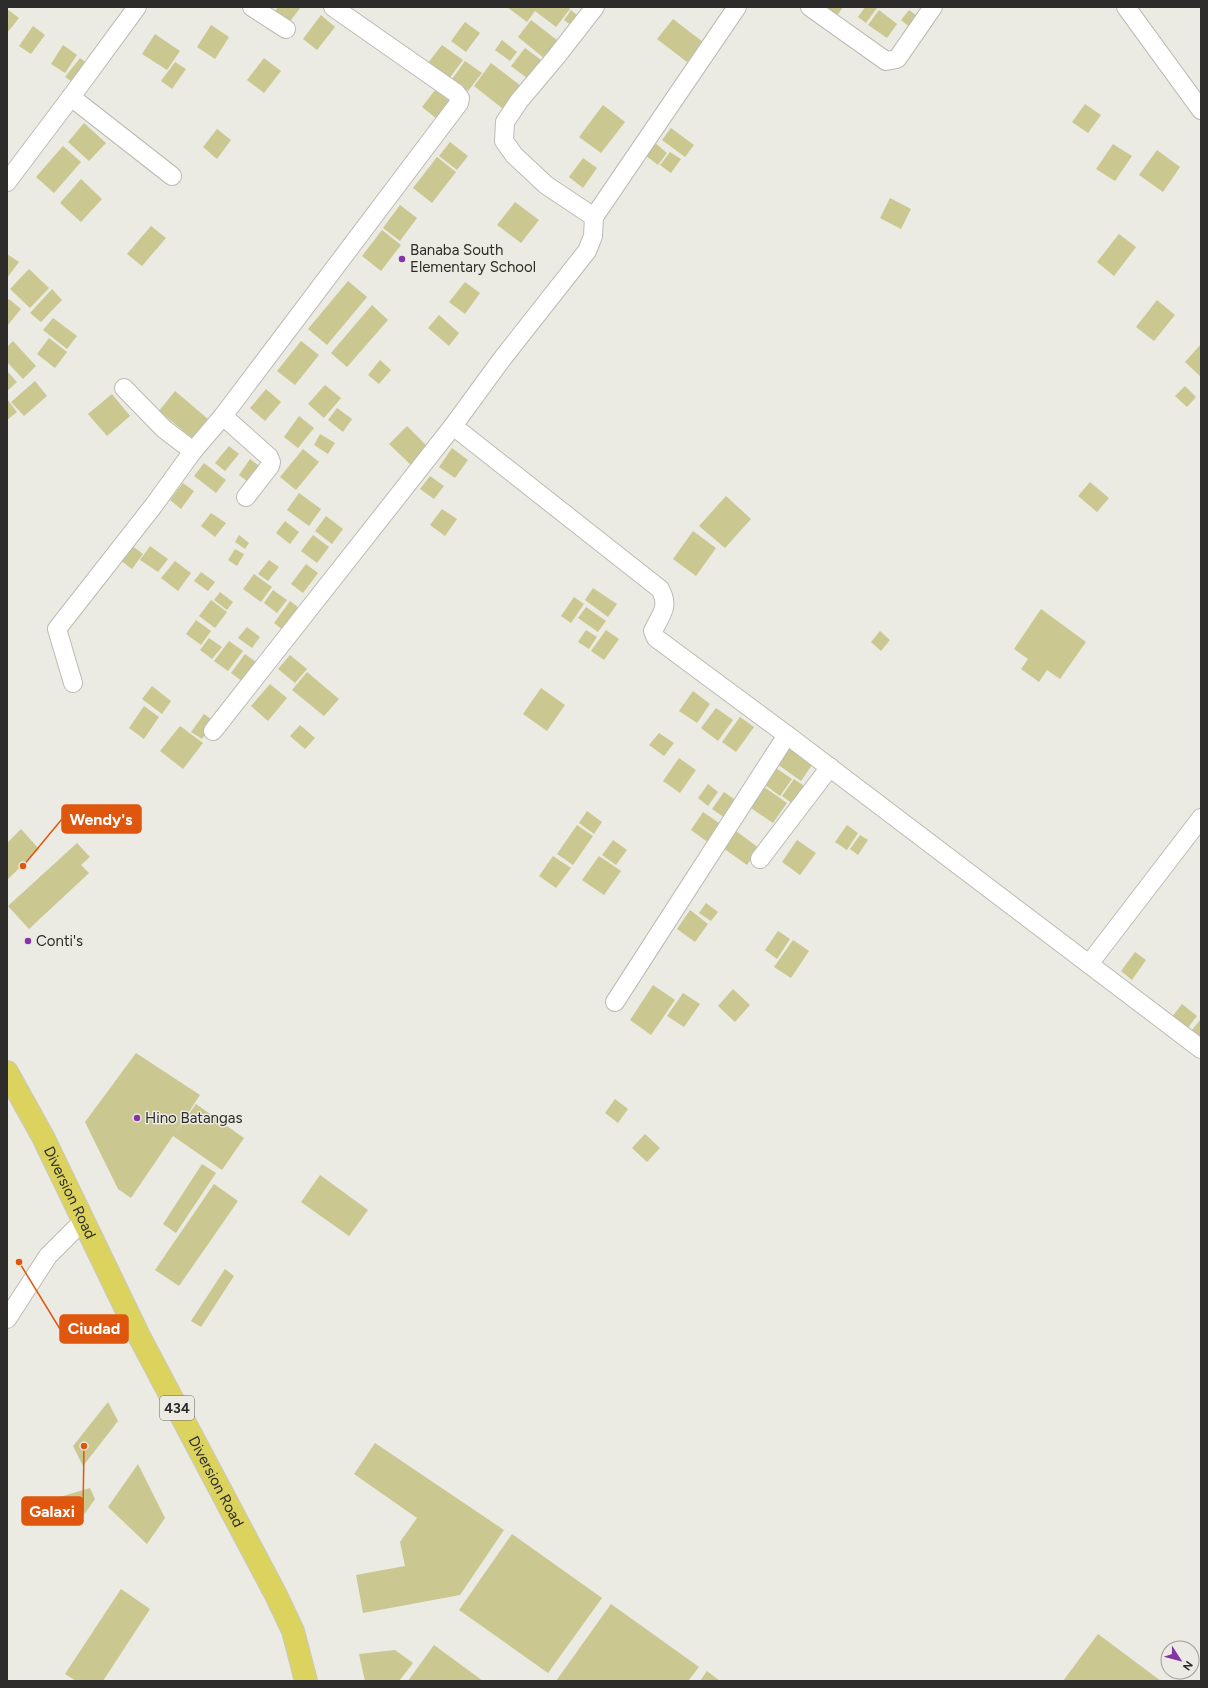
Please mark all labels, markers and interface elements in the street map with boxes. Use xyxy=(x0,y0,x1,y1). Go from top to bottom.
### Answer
place label: Banaba South Elementary School xyxy=(410,241,536,276)
marker: Banaba South Elementary School xyxy=(397,254,407,264)
callout: Wendy's xyxy=(62,805,141,833)
text: Wendy's xyxy=(69,810,133,829)
place label: Conti's xyxy=(36,932,83,950)
marker: Conti's xyxy=(23,936,33,946)
place label: Hino Batangas xyxy=(145,1109,242,1127)
marker: Hino Batangas xyxy=(132,1113,142,1123)
street label: Diversion Road xyxy=(40,1143,100,1242)
callout: Ciudad xyxy=(60,1315,128,1343)
text: Ciudad xyxy=(68,1319,120,1338)
road number: 434 xyxy=(160,1396,194,1420)
street label: Diversion Road xyxy=(185,1433,247,1530)
callout: Galaxi xyxy=(22,1497,83,1525)
text: Galaxi xyxy=(29,1502,75,1521)
north arrow xyxy=(1160,1640,1200,1680)
text: N xyxy=(1180,1658,1195,1673)

